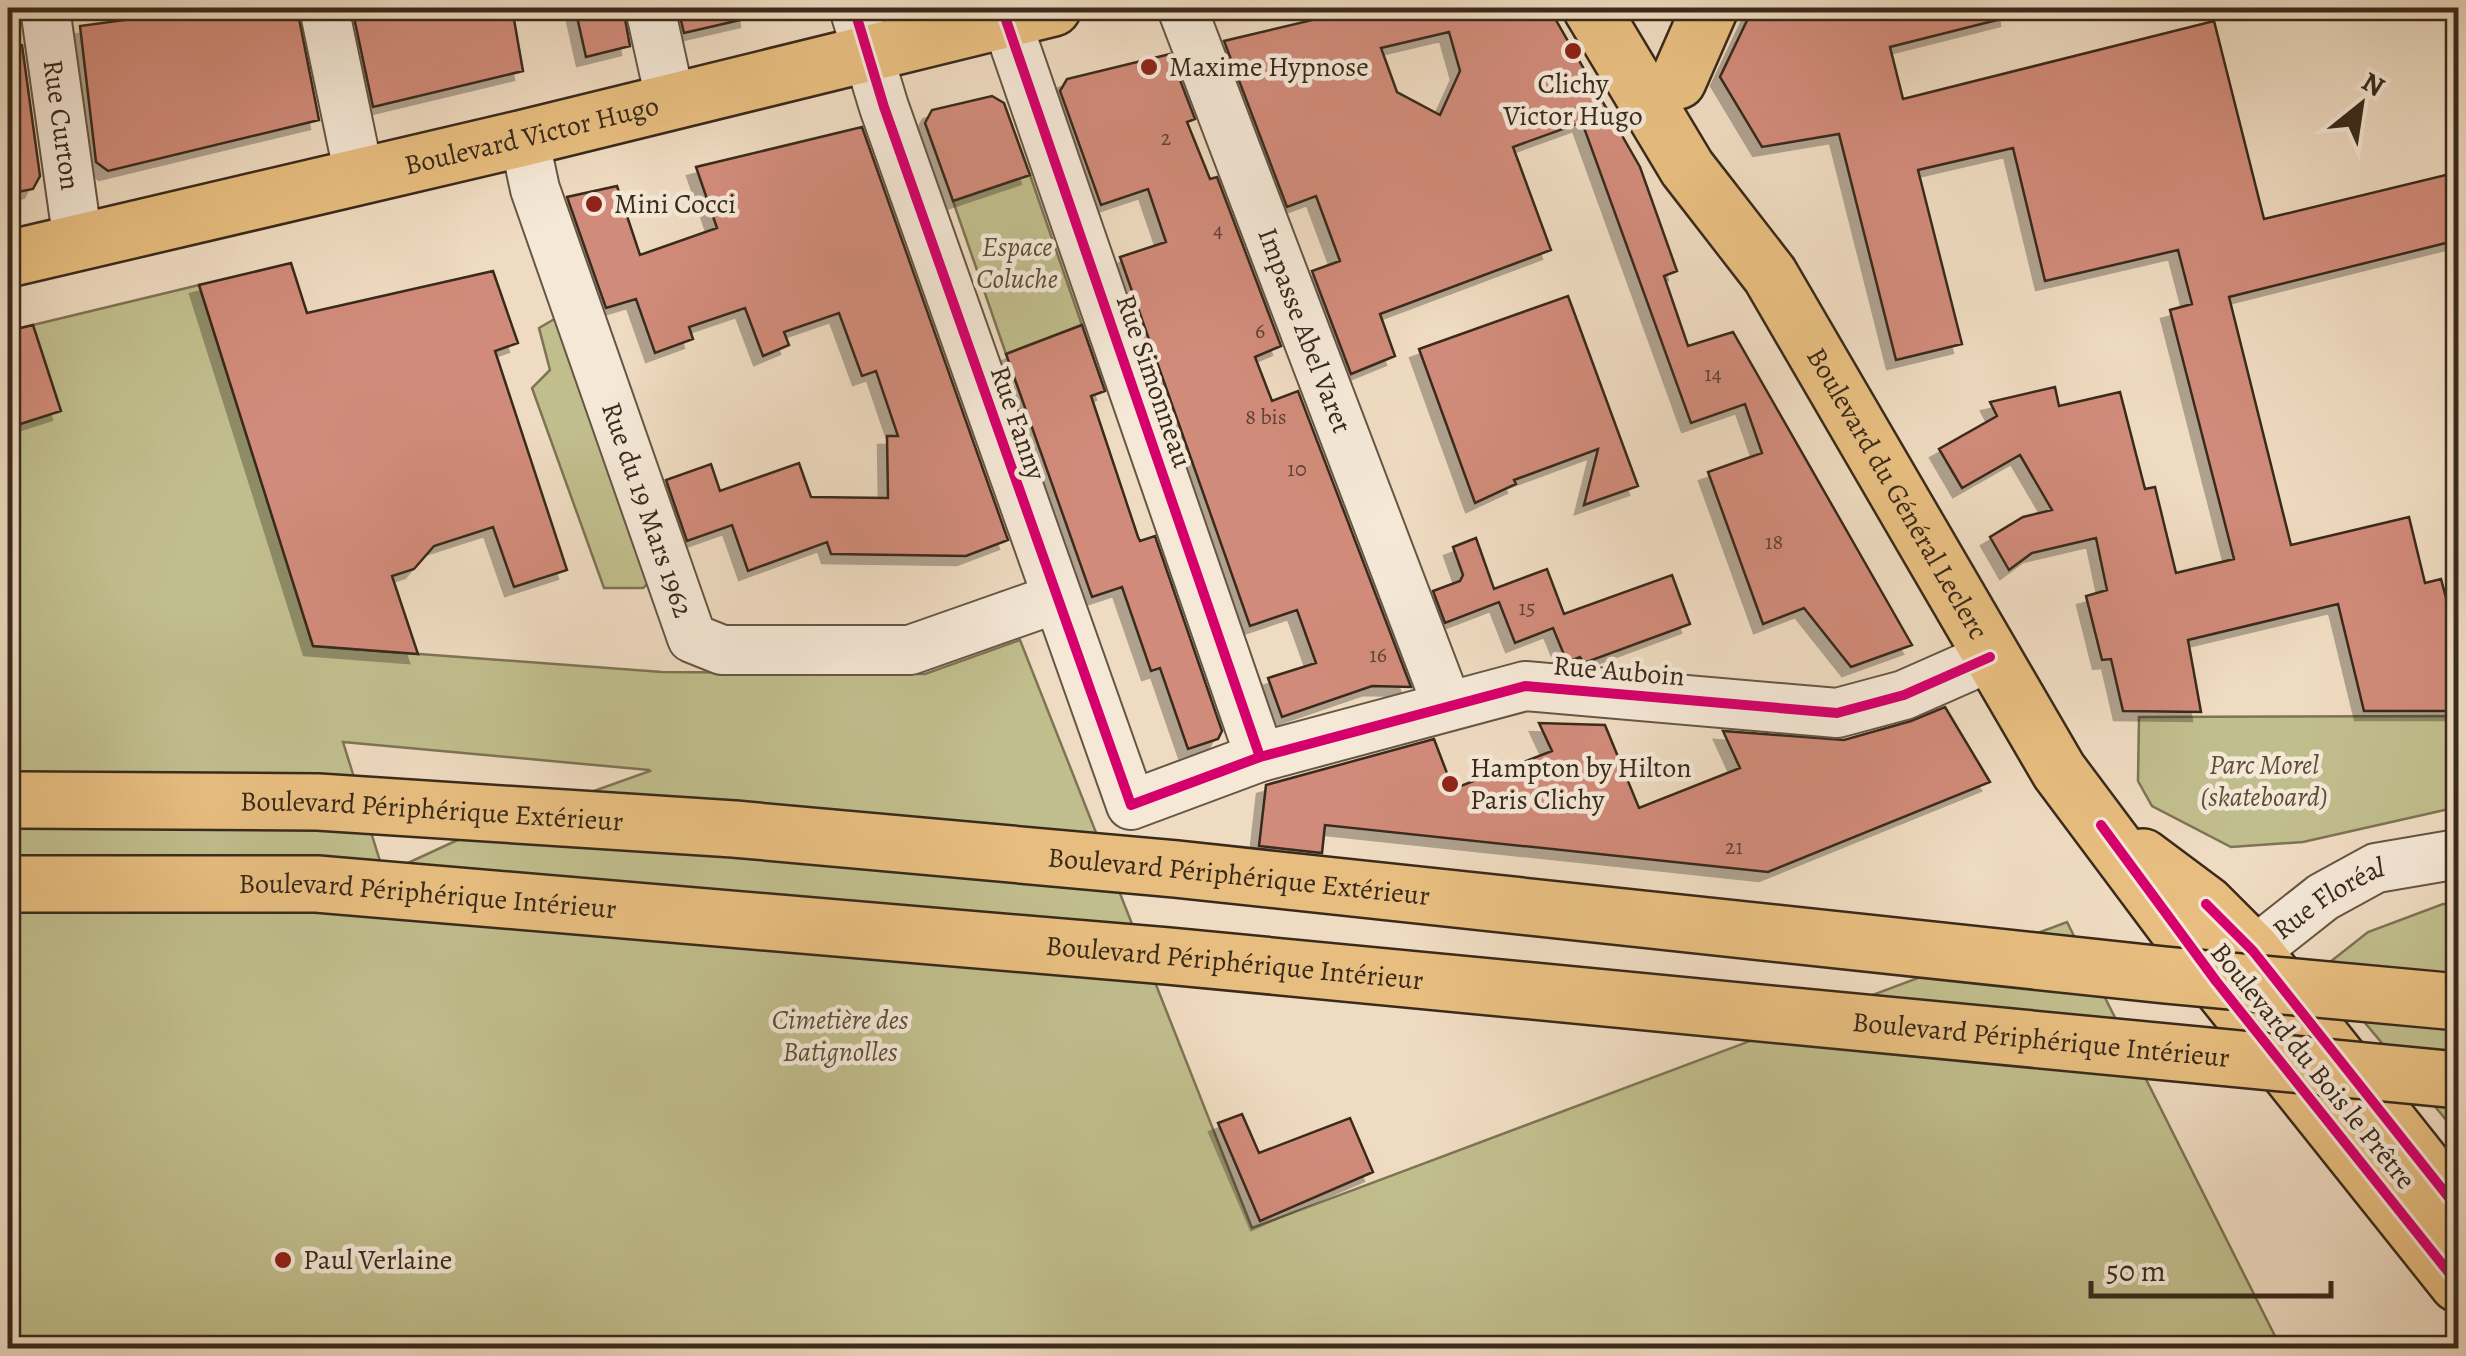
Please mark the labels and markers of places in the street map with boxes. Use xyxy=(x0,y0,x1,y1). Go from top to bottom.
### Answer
marker: Clichy Victor Hugo xyxy=(1562,40,1584,62)
place label: Maxime Hypnose xyxy=(1169,48,1369,86)
marker: Maxime Hypnose xyxy=(1138,56,1160,78)
place label: Clichy Victor Hugo xyxy=(1502,65,1643,135)
place label: Mini Cocci xyxy=(614,185,736,223)
marker: Mini Cocci xyxy=(583,193,605,215)
place label: Hampton by Hilton Paris Clichy xyxy=(1470,749,1692,819)
marker: Hampton by Hilton Paris Clichy xyxy=(1439,773,1461,795)
place label: Paul Verlaine xyxy=(303,1241,452,1279)
marker: Paul Verlaine xyxy=(272,1249,294,1271)

